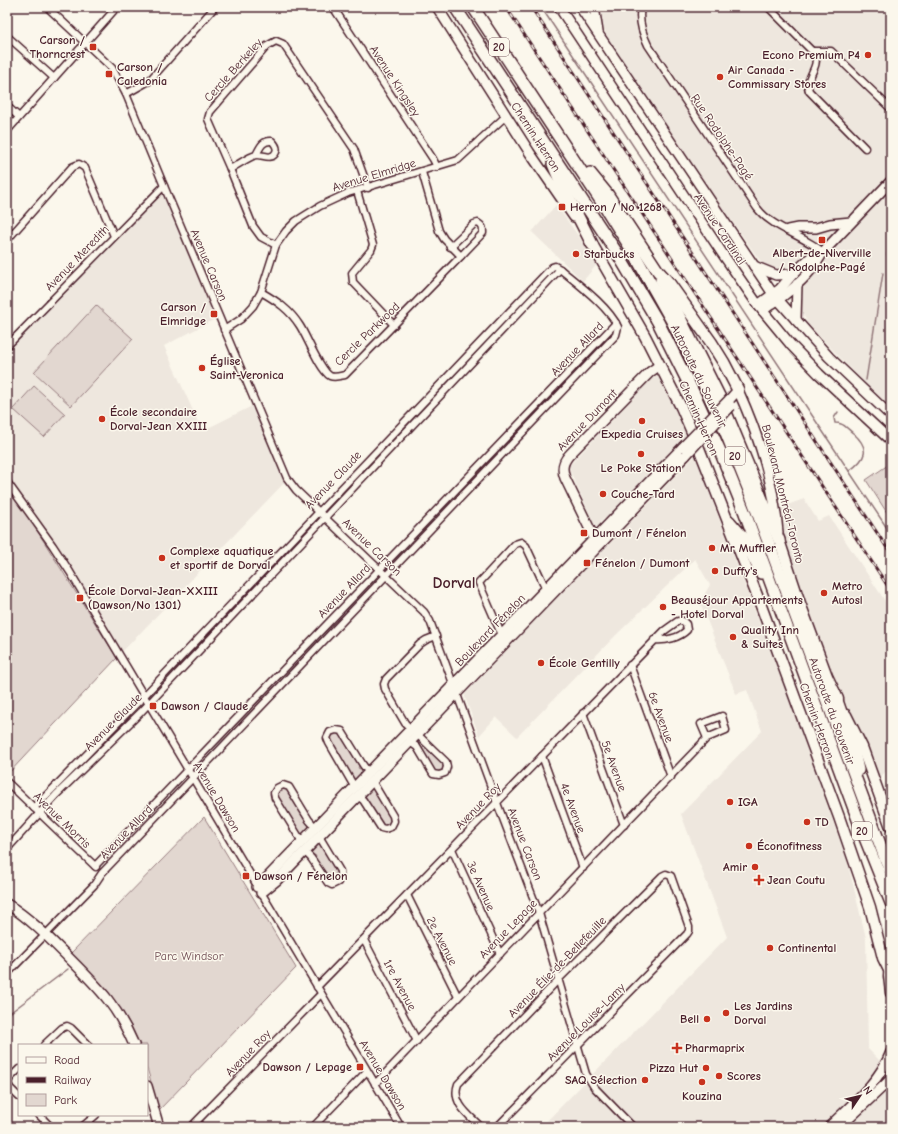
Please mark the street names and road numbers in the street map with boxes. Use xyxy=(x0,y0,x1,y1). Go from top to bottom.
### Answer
street label: Cercle Berkeley xyxy=(201,35,265,104)
road number: 20 xyxy=(489,38,509,56)
street label: Avenue Kingsley xyxy=(367,43,424,120)
street label: Rue Rodolphe-Pagé xyxy=(688,91,756,183)
street label: Chemin Herron xyxy=(508,100,564,174)
street label: Avenue Elmridge xyxy=(331,156,417,194)
street label: Avenue Cardinal xyxy=(691,191,749,267)
street label: Avenue Meredith xyxy=(42,222,112,294)
street label: Avenue Carson xyxy=(188,227,230,303)
street label: Cercle Parkwood xyxy=(331,299,403,369)
street label: Avenue Allard xyxy=(548,319,606,379)
street label: Autoroute du Souvenir xyxy=(668,322,730,430)
street label: Chemin Herron xyxy=(676,379,722,457)
street label: Avenue Dumont xyxy=(554,386,620,454)
street label: Boulevard Montréal-Toronto xyxy=(759,423,807,565)
road number: 20 xyxy=(725,447,745,465)
street label: Avenue Claude xyxy=(302,448,364,512)
street label: Avenue Carson xyxy=(340,515,404,579)
street label: Avenue Allard xyxy=(315,561,373,621)
street label: Boulevard Fénelon xyxy=(452,591,528,669)
street label: Autoroute du Souvenir xyxy=(806,655,858,767)
street label: Chemin Herron xyxy=(797,681,837,761)
street label: Avenue Claude xyxy=(81,690,145,754)
street label: 6e Avenue xyxy=(645,690,677,744)
street label: 5e Avenue xyxy=(598,739,630,793)
street label: Avenue Dawson xyxy=(191,759,243,835)
street label: Avenue Roy xyxy=(452,779,504,832)
street label: 4e Avenue xyxy=(557,781,589,835)
street label: Avenue Morris xyxy=(30,789,94,851)
street label: Avenue Allard xyxy=(97,802,155,862)
street label: Avenue Carson xyxy=(505,806,545,882)
road number: 20 xyxy=(852,822,872,840)
street label: 3e Avenue xyxy=(464,859,498,913)
street label: Avenue Lepage xyxy=(476,896,540,962)
street label: 2e Avenue xyxy=(424,914,460,968)
street label: Avenue Élie-de-Bellefeuille xyxy=(505,914,609,1020)
street label: 1re Avenue xyxy=(381,957,419,1013)
street label: Avenue Louise-Lamy xyxy=(544,980,628,1064)
street label: Avenue Roy xyxy=(222,1026,274,1079)
street label: Avenue Dawson xyxy=(357,1037,409,1113)

